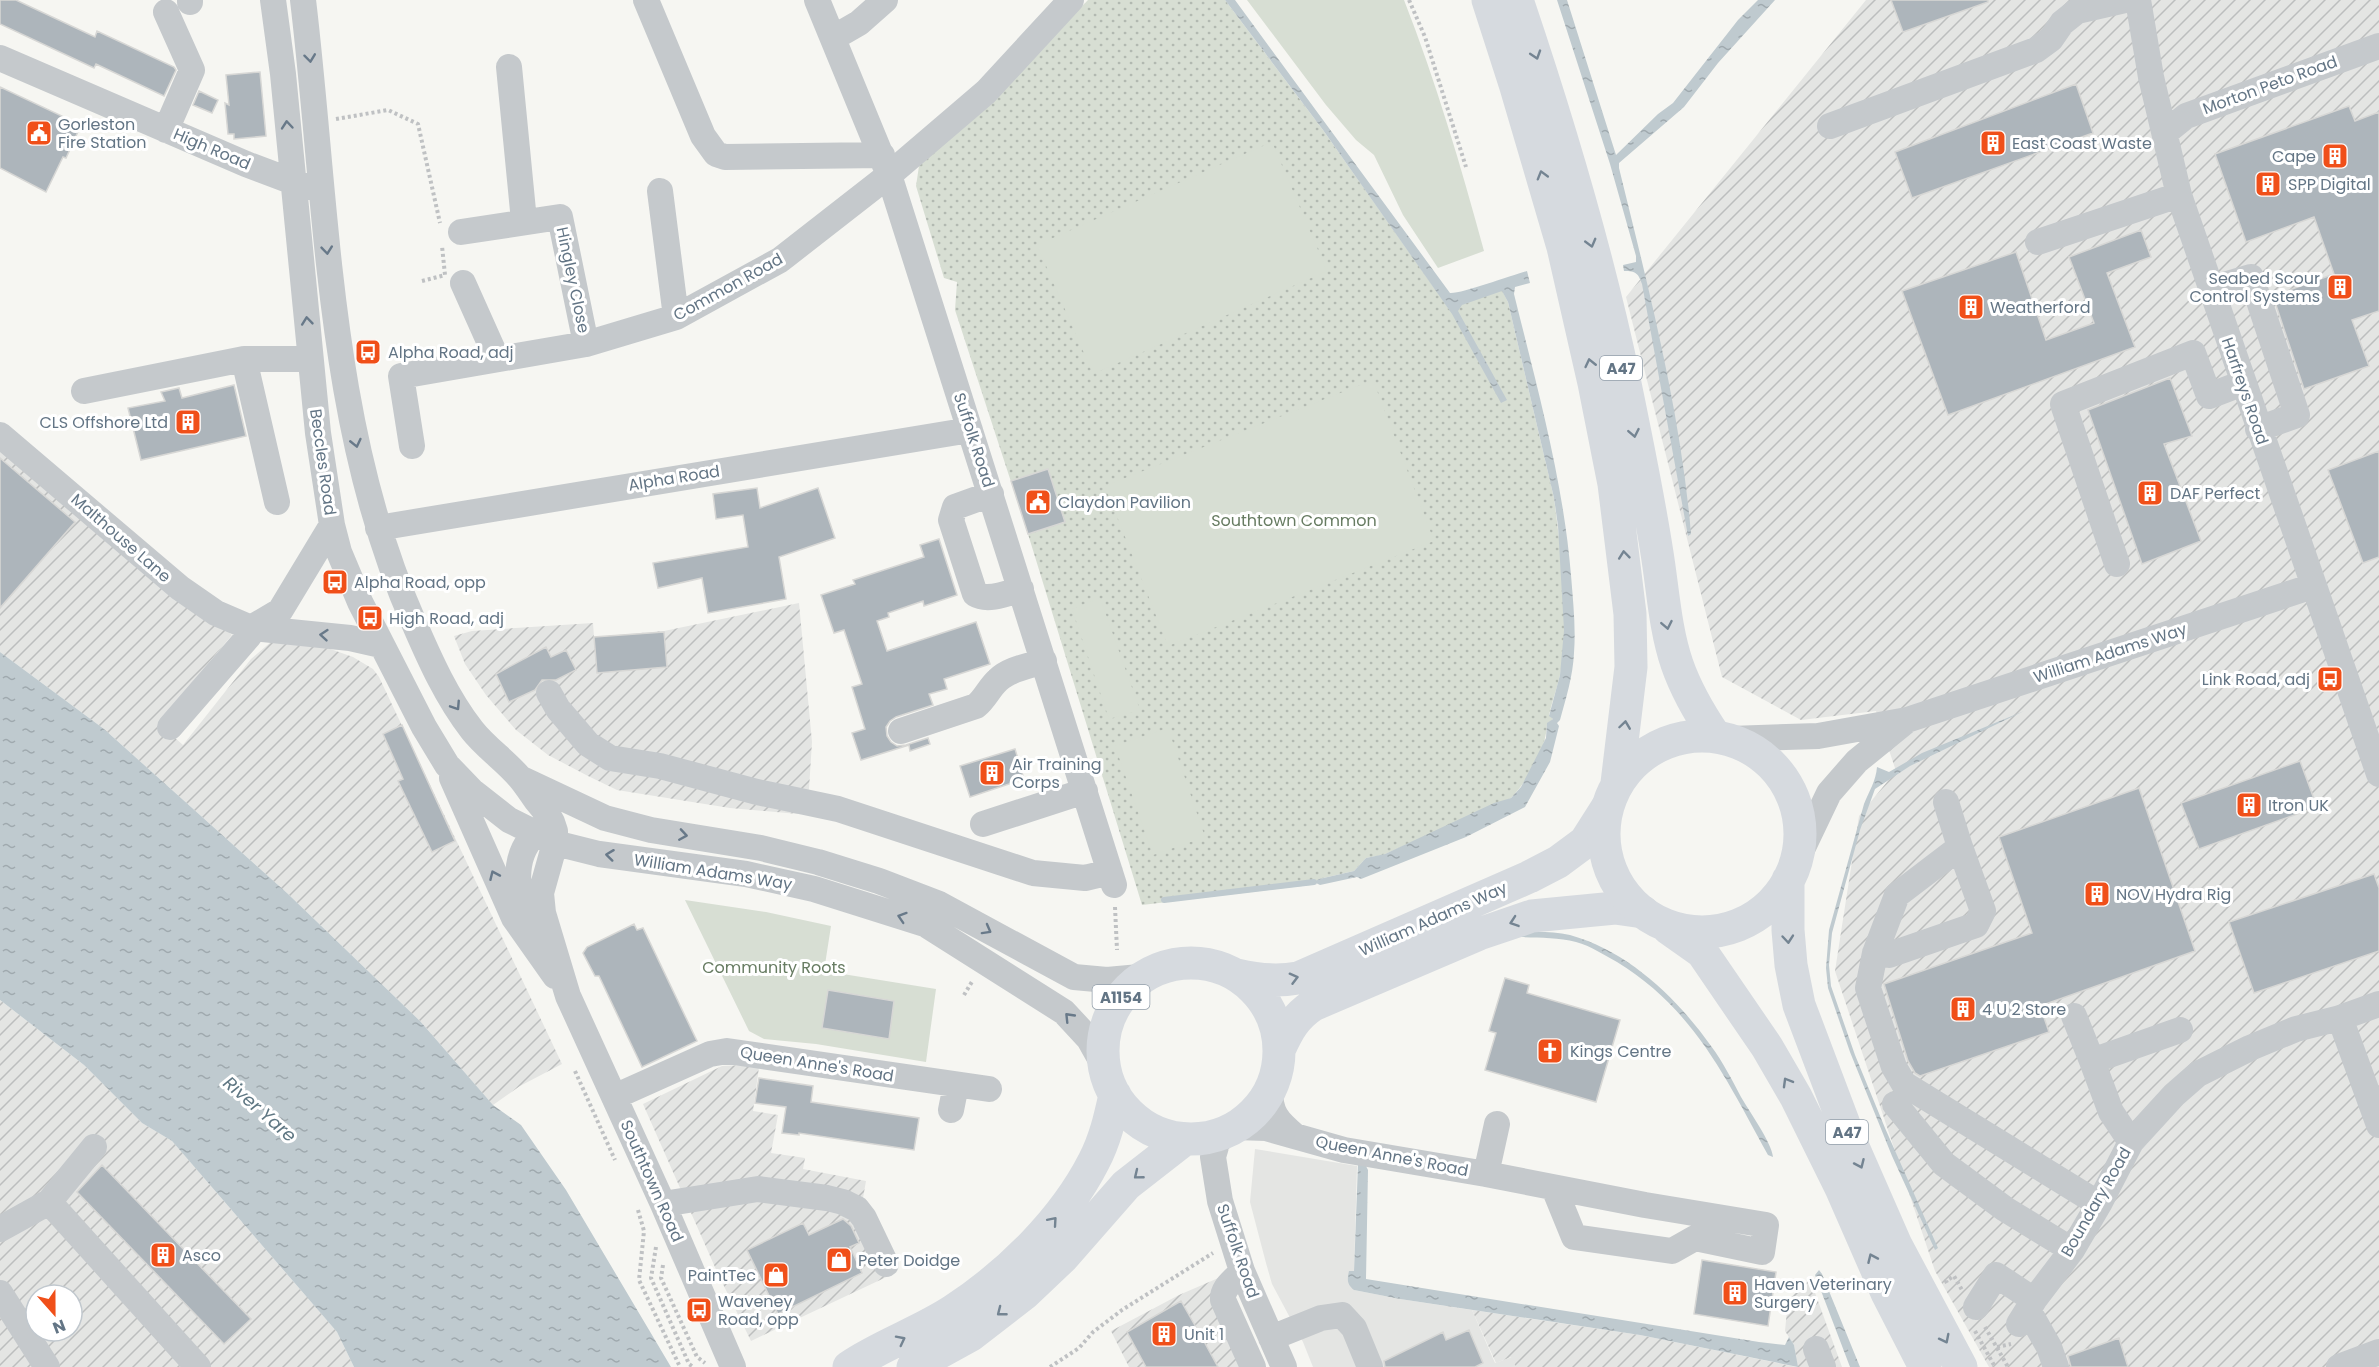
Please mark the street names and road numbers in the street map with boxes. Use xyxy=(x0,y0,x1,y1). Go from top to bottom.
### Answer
street label: Morton Peto Road xyxy=(2199,50,2341,120)
street label: High Road xyxy=(170,122,254,176)
street label: Hingley Close xyxy=(551,225,595,335)
street label: Common Road xyxy=(669,247,787,327)
street label: Harfreys Road xyxy=(2216,334,2274,448)
road number: A47 xyxy=(1600,356,1642,380)
street label: Suffolk Road xyxy=(948,390,1000,490)
street label: Beccles Road xyxy=(304,407,342,517)
street label: Alpha Road xyxy=(627,459,721,497)
street label: Malthouse Lane xyxy=(66,488,176,588)
street label: William Adams Way xyxy=(2030,617,2190,689)
street label: William Adams Way xyxy=(632,848,794,896)
street label: William Adams Way xyxy=(1355,876,1511,962)
road number: A1154 xyxy=(1092,985,1150,1009)
street label: Queen Anne's Road xyxy=(739,1041,895,1087)
street label: Southtown Road xyxy=(615,1116,689,1246)
road number: A47 xyxy=(1826,1120,1868,1144)
street label: Queen Anne's Road xyxy=(1314,1130,1470,1182)
street label: Boundary Road xyxy=(2055,1143,2137,1261)
street label: Suffolk Road xyxy=(1211,1201,1265,1301)

